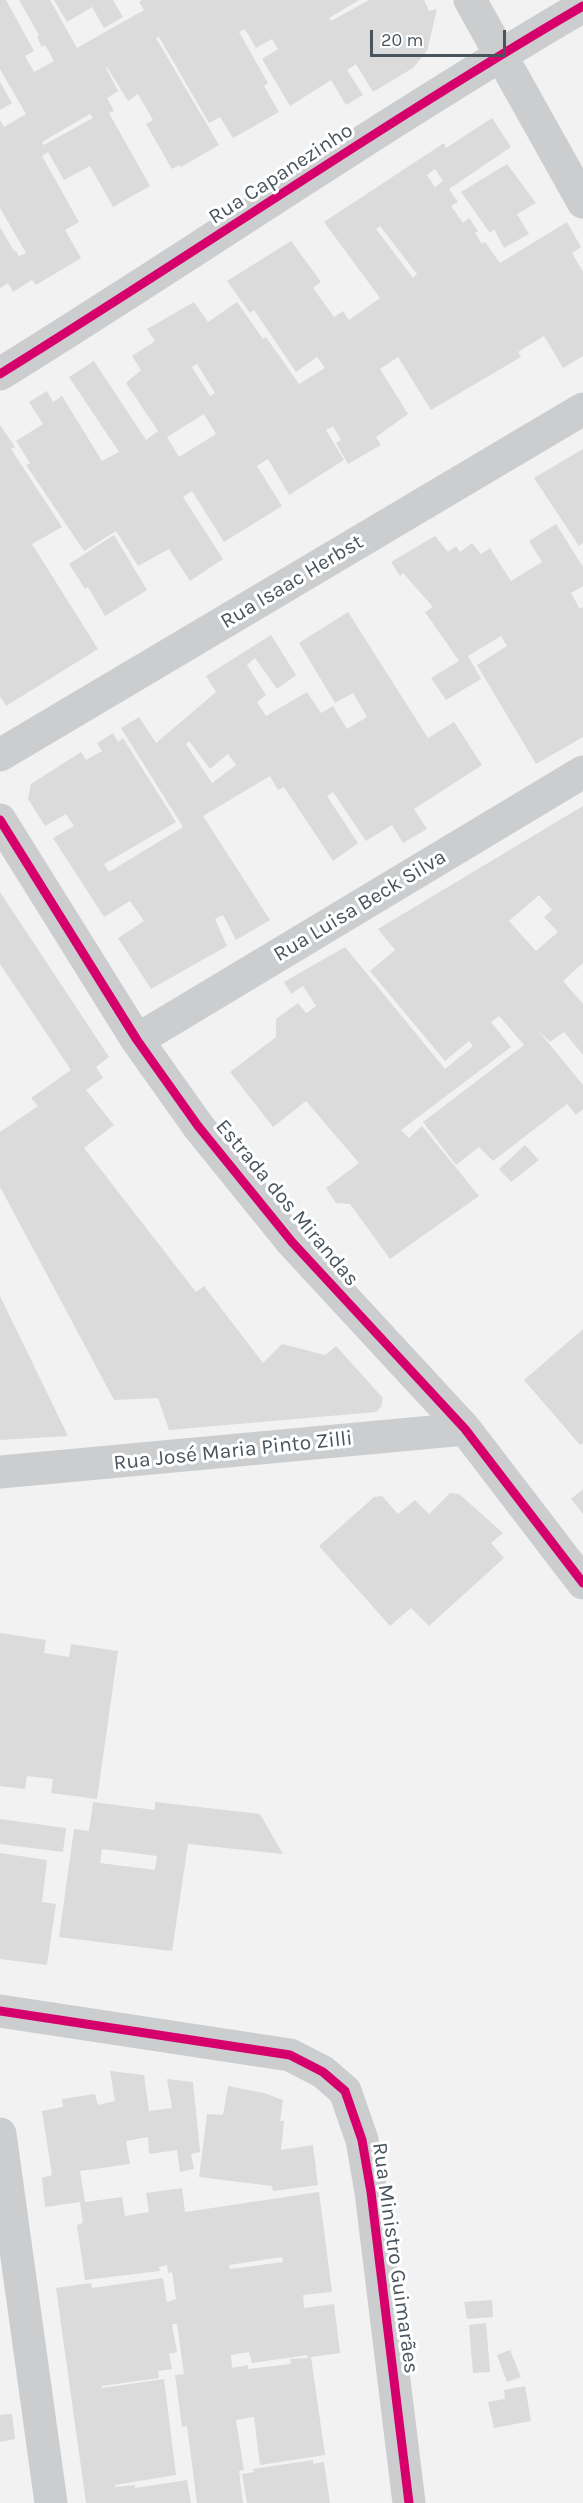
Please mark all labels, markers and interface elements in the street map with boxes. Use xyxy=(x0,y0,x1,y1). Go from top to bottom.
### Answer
scale bar xyxy=(373,18,510,56)
text: 20 m xyxy=(381,29,423,51)
street label: Rua Capanezinho xyxy=(204,118,358,230)
street label: Rua Isaac Herbst xyxy=(216,530,368,634)
street label: Rua Luisa Beck Silva xyxy=(269,844,451,968)
street label: Estrada dos Mirandas xyxy=(210,1115,364,1291)
street label: Rua José Maria Pinto Zilli xyxy=(112,1426,354,1476)
street label: Rua Ministro Guimarães xyxy=(366,2141,424,2375)

